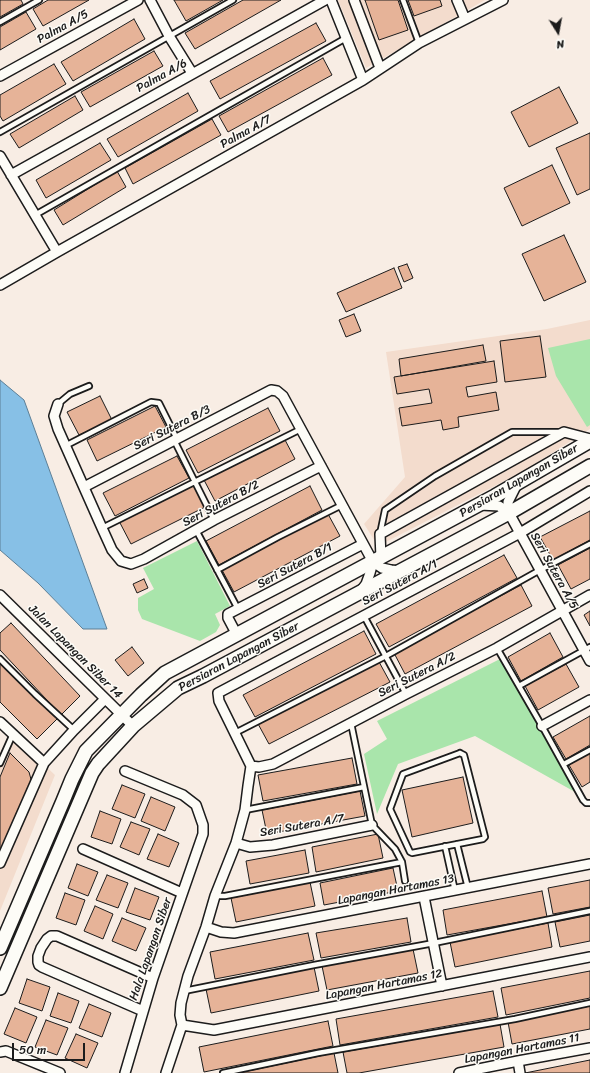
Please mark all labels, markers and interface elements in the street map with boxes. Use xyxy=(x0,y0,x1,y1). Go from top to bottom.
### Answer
street label: Palma A/5 xyxy=(35,7,91,47)
north arrow xyxy=(538,12,578,52)
text: N xyxy=(555,34,566,54)
street label: Palma A/6 xyxy=(134,56,190,96)
street label: Palma A/7 xyxy=(218,112,274,152)
street label: Seri Sutera B/3 xyxy=(131,402,213,454)
street label: Persiaran Lapangan Siber xyxy=(457,441,581,521)
street label: Seri Sutera B/2 xyxy=(180,478,262,530)
street label: Seri Sutera A/5 xyxy=(527,530,581,612)
street label: Seri Sutera B/1 xyxy=(255,540,335,592)
street label: Seri Sutera A/1 xyxy=(360,557,440,609)
street label: Jalan Lapangan Siber 14 xyxy=(25,602,125,702)
street label: Persiaran Lapangan Siber xyxy=(176,619,302,695)
street label: Seri Sutera A/2 xyxy=(376,649,458,701)
street label: Seri Sutera A/7 xyxy=(259,812,345,840)
street label: Lapangan Hartamas 13 xyxy=(337,872,455,908)
street label: Hala Lapangan Siber xyxy=(127,896,175,1002)
street label: Lapangan Hartamas 12 xyxy=(324,967,444,1003)
street label: Lapangan Hartamas 11 xyxy=(463,1031,581,1067)
scale bar xyxy=(14,1035,87,1061)
text: 50 m xyxy=(19,1039,46,1061)

